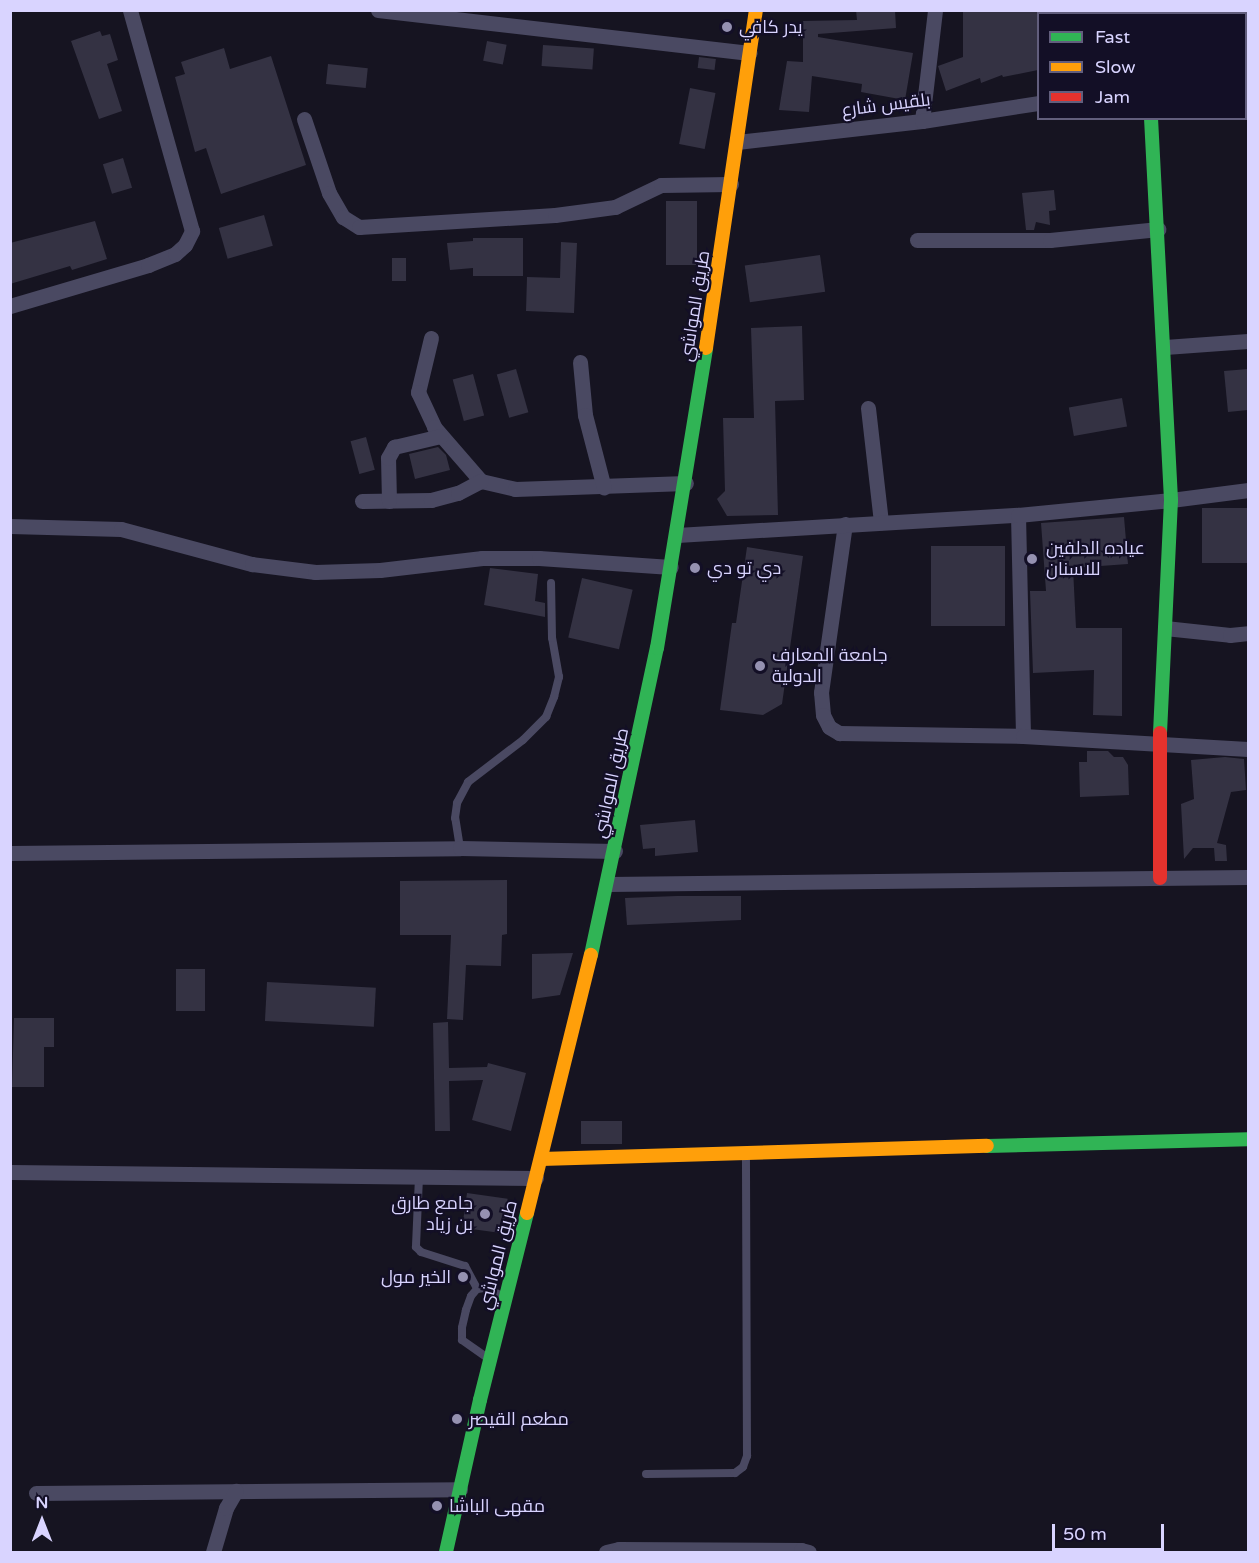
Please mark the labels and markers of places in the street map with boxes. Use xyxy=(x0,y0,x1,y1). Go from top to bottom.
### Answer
place label: يدر كافي xyxy=(739,16,803,38)
marker: يدر كافي xyxy=(720,20,734,34)
place label: عياده الدلفين للاسنان xyxy=(1046,538,1145,580)
marker: عياده الدلفين للاسنان xyxy=(1023,550,1041,568)
place label: دي تو دي xyxy=(707,557,781,579)
marker: دي تو دي xyxy=(688,561,702,575)
place label: جامعة المعارف الدولية xyxy=(772,645,887,688)
marker: جامعة المعارف الدولية xyxy=(753,659,767,673)
place label: جامع طارق بن زياد xyxy=(391,1193,473,1236)
marker: جامع طارق بن زياد xyxy=(478,1207,492,1221)
place label: الخير مول xyxy=(381,1266,451,1288)
marker: الخير مول xyxy=(456,1270,470,1284)
place label: مطعم القيصر xyxy=(469,1408,569,1430)
marker: مطعم القيصر xyxy=(450,1412,464,1426)
place label: مقهى الباشا xyxy=(449,1495,545,1517)
marker: مقهى الباشا xyxy=(430,1499,444,1513)

